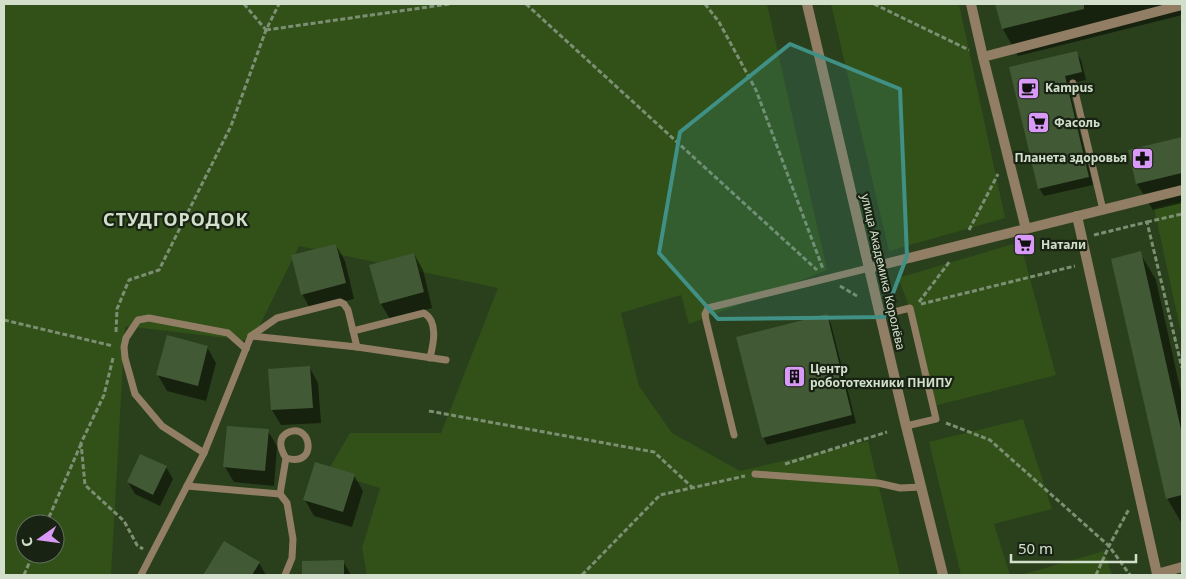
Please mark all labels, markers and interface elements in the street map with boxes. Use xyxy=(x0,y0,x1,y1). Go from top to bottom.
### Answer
cafe icon: Kampus xyxy=(1017,76,1041,100)
place label: Kampus xyxy=(1045,79,1093,96)
supermarket icon: Фасоль xyxy=(1026,111,1050,135)
place label: Фасоль xyxy=(1054,114,1100,131)
pharmacy icon: Планета здоровья xyxy=(1131,146,1155,170)
place label: Планета здоровья xyxy=(1015,149,1127,166)
street label: улица Академика Королёва xyxy=(857,192,910,352)
district label: СТУДГОРОДОК xyxy=(103,207,249,231)
supermarket icon: Натали xyxy=(1013,233,1037,257)
place label: Натали xyxy=(1041,236,1086,253)
place label: Центр робототехники ПНИПУ xyxy=(810,360,952,391)
building icon: Центр робототехники ПНИПУ xyxy=(782,364,806,388)
north arrow xyxy=(15,514,65,564)
scale bar xyxy=(1011,532,1136,564)
text: С xyxy=(17,536,37,549)
text: 50 m xyxy=(1018,538,1053,558)

